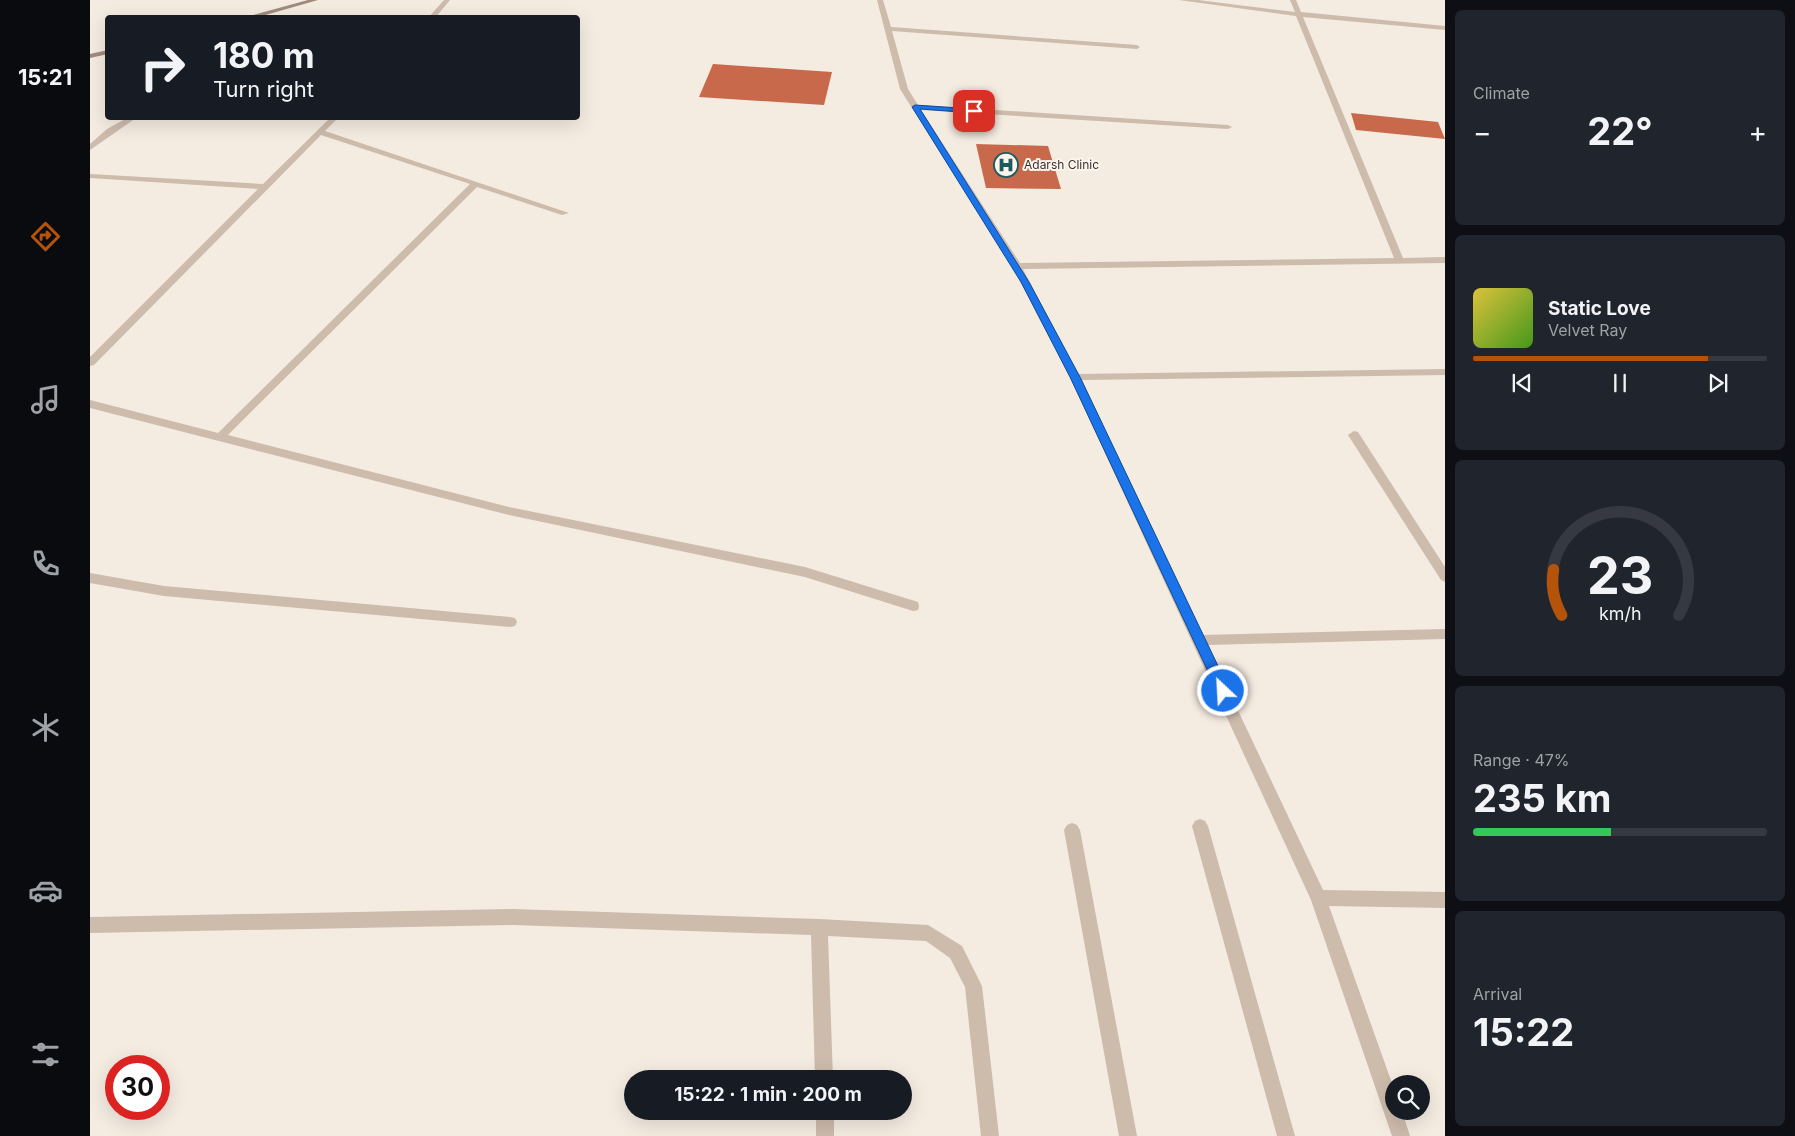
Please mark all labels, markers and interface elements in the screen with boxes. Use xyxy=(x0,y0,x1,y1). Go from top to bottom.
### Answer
text: 180 m xyxy=(213,34,315,76)
icon: right xyxy=(130,35,195,100)
text: 15:21 xyxy=(18,64,72,90)
text: Turn right xyxy=(213,76,314,102)
text: Climate xyxy=(1473,83,1530,103)
pin xyxy=(953,90,995,132)
icon: arrive xyxy=(960,97,988,125)
text: 22° xyxy=(1587,108,1653,154)
text: − xyxy=(1473,115,1492,149)
text: + xyxy=(1748,115,1767,149)
hospital icon: Adarsh Clinic xyxy=(993,152,1019,178)
place label: Adarsh Clinic xyxy=(1024,157,1099,172)
icon: directions xyxy=(28,219,63,254)
text: Static Love xyxy=(1548,297,1651,320)
text: Velvet Ray xyxy=(1548,320,1627,340)
icon: previous xyxy=(1508,369,1536,397)
icon: pause xyxy=(1606,369,1634,397)
icon: next xyxy=(1704,369,1732,397)
icon: music xyxy=(28,382,63,417)
text: 23 xyxy=(1587,544,1653,607)
icon: phone xyxy=(28,546,63,581)
text: km/h xyxy=(1599,603,1641,624)
position arrow xyxy=(1196,664,1248,716)
icon: climate xyxy=(28,710,63,745)
text: Range · 47% xyxy=(1473,750,1570,770)
text: 235 km xyxy=(1473,775,1611,821)
icon: car xyxy=(28,873,63,908)
text: Arrival xyxy=(1473,984,1522,1004)
text: 15:22 xyxy=(1473,1009,1574,1055)
icon: filters xyxy=(28,1037,63,1072)
speed limit sign: 30 xyxy=(105,1055,170,1120)
map controls xyxy=(1385,1075,1430,1120)
button: search xyxy=(1385,1075,1430,1120)
text: 15:22 · 1 min · 200 m xyxy=(674,1083,862,1106)

